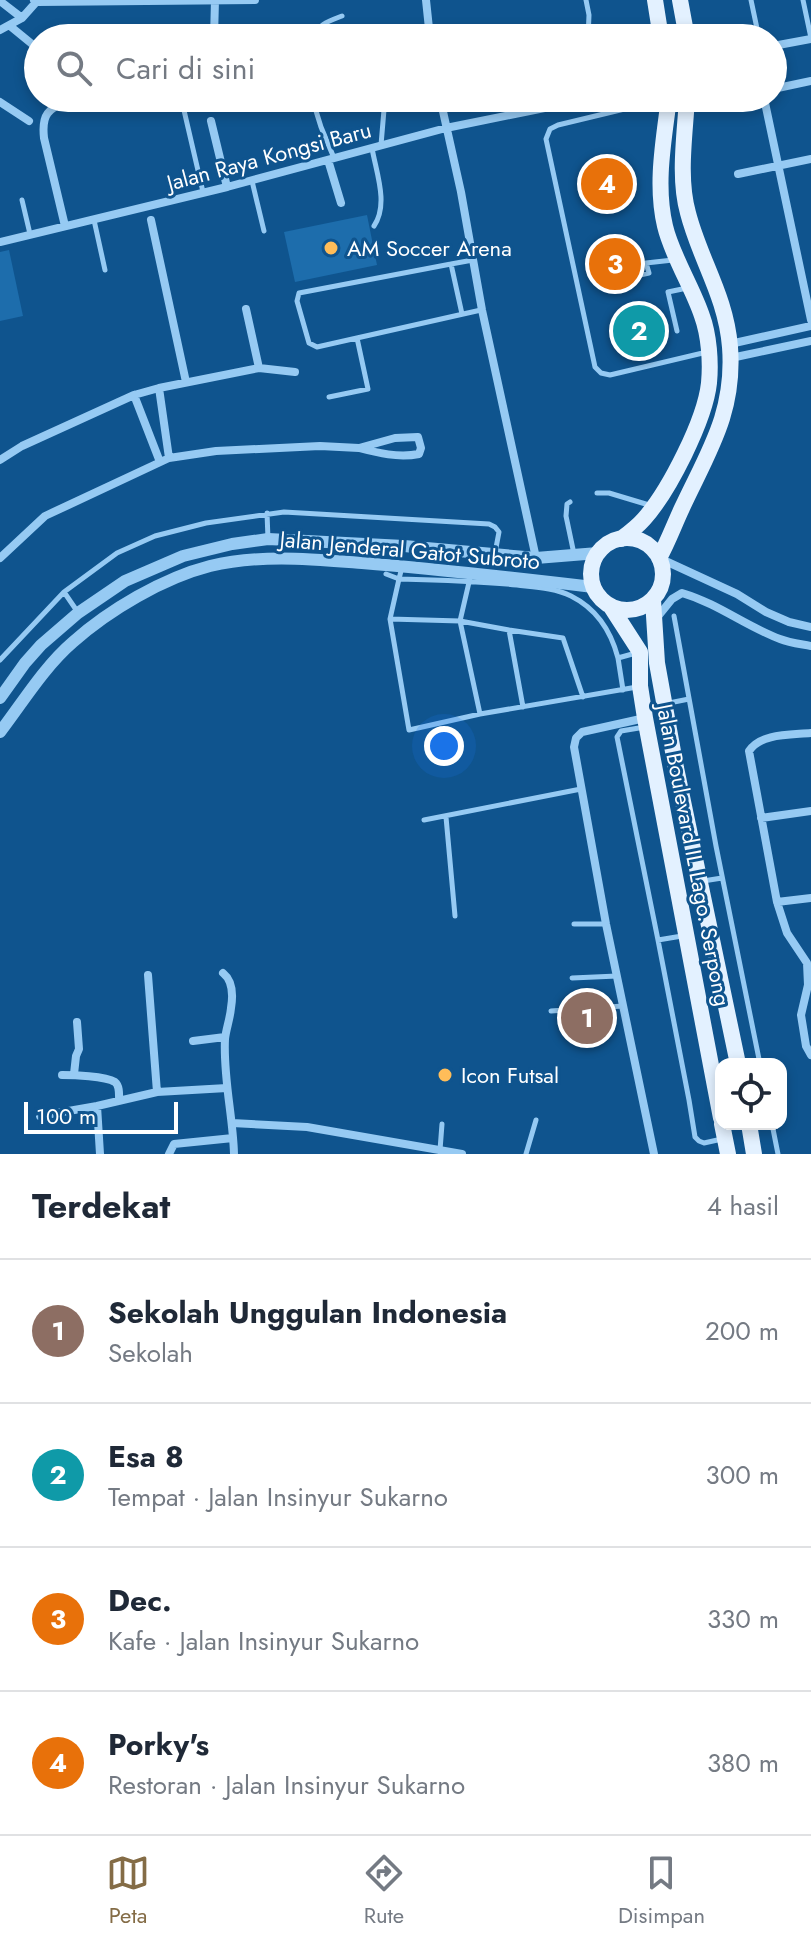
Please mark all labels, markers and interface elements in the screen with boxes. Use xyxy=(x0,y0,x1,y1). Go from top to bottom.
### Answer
search box xyxy=(24,24,787,112)
icon: search xyxy=(52,46,96,90)
text: Cari di sini xyxy=(116,47,255,90)
street label: Jalan Raya Kongsi Baru xyxy=(160,113,375,199)
pin: 4 xyxy=(581,154,633,214)
place label: AM Soccer Arena xyxy=(347,232,512,264)
pin: 3 xyxy=(589,234,641,294)
marker: AM Soccer Arena xyxy=(322,239,340,257)
pin: 2 xyxy=(613,301,665,361)
street label: Jalan Jenderal Gatot Subroto xyxy=(276,522,541,577)
street label: Jalan Boulevard IL Lago. Serpong xyxy=(648,698,739,1009)
your location xyxy=(424,726,464,766)
pin: 1 xyxy=(561,988,613,1048)
map controls xyxy=(715,1058,787,1130)
button: locate xyxy=(715,1058,787,1130)
place label: Icon Futsal xyxy=(461,1059,559,1091)
marker: Icon Futsal xyxy=(436,1066,454,1084)
scale bar xyxy=(24,1098,178,1134)
text: 100 m xyxy=(36,1100,96,1132)
text: Terdekat xyxy=(32,1182,170,1231)
text: 4 hasil xyxy=(707,1187,779,1225)
text: Sekolah Unggulan Indonesia xyxy=(108,1291,507,1334)
text: 1 xyxy=(51,1312,65,1350)
text: 200 m xyxy=(705,1312,779,1350)
text: Sekolah xyxy=(108,1334,193,1372)
text: Esa 8 xyxy=(108,1435,184,1478)
text: 2 xyxy=(49,1456,67,1494)
text: 300 m xyxy=(706,1456,779,1494)
text: Tempat · Jalan Insinyur Sukarno xyxy=(108,1478,448,1516)
text: Dec. xyxy=(108,1579,172,1622)
text: 3 xyxy=(50,1600,66,1638)
text: 330 m xyxy=(707,1600,779,1638)
text: Kafe · Jalan Insinyur Sukarno xyxy=(108,1622,419,1660)
text: Porky's xyxy=(108,1723,209,1766)
text: 4 xyxy=(49,1744,67,1782)
text: 380 m xyxy=(707,1744,779,1782)
text: Restoran · Jalan Insinyur Sukarno xyxy=(108,1766,465,1804)
tab: Peta xyxy=(106,1851,150,1931)
tab: Rute xyxy=(362,1851,406,1931)
tab: Disimpan xyxy=(618,1851,705,1931)

